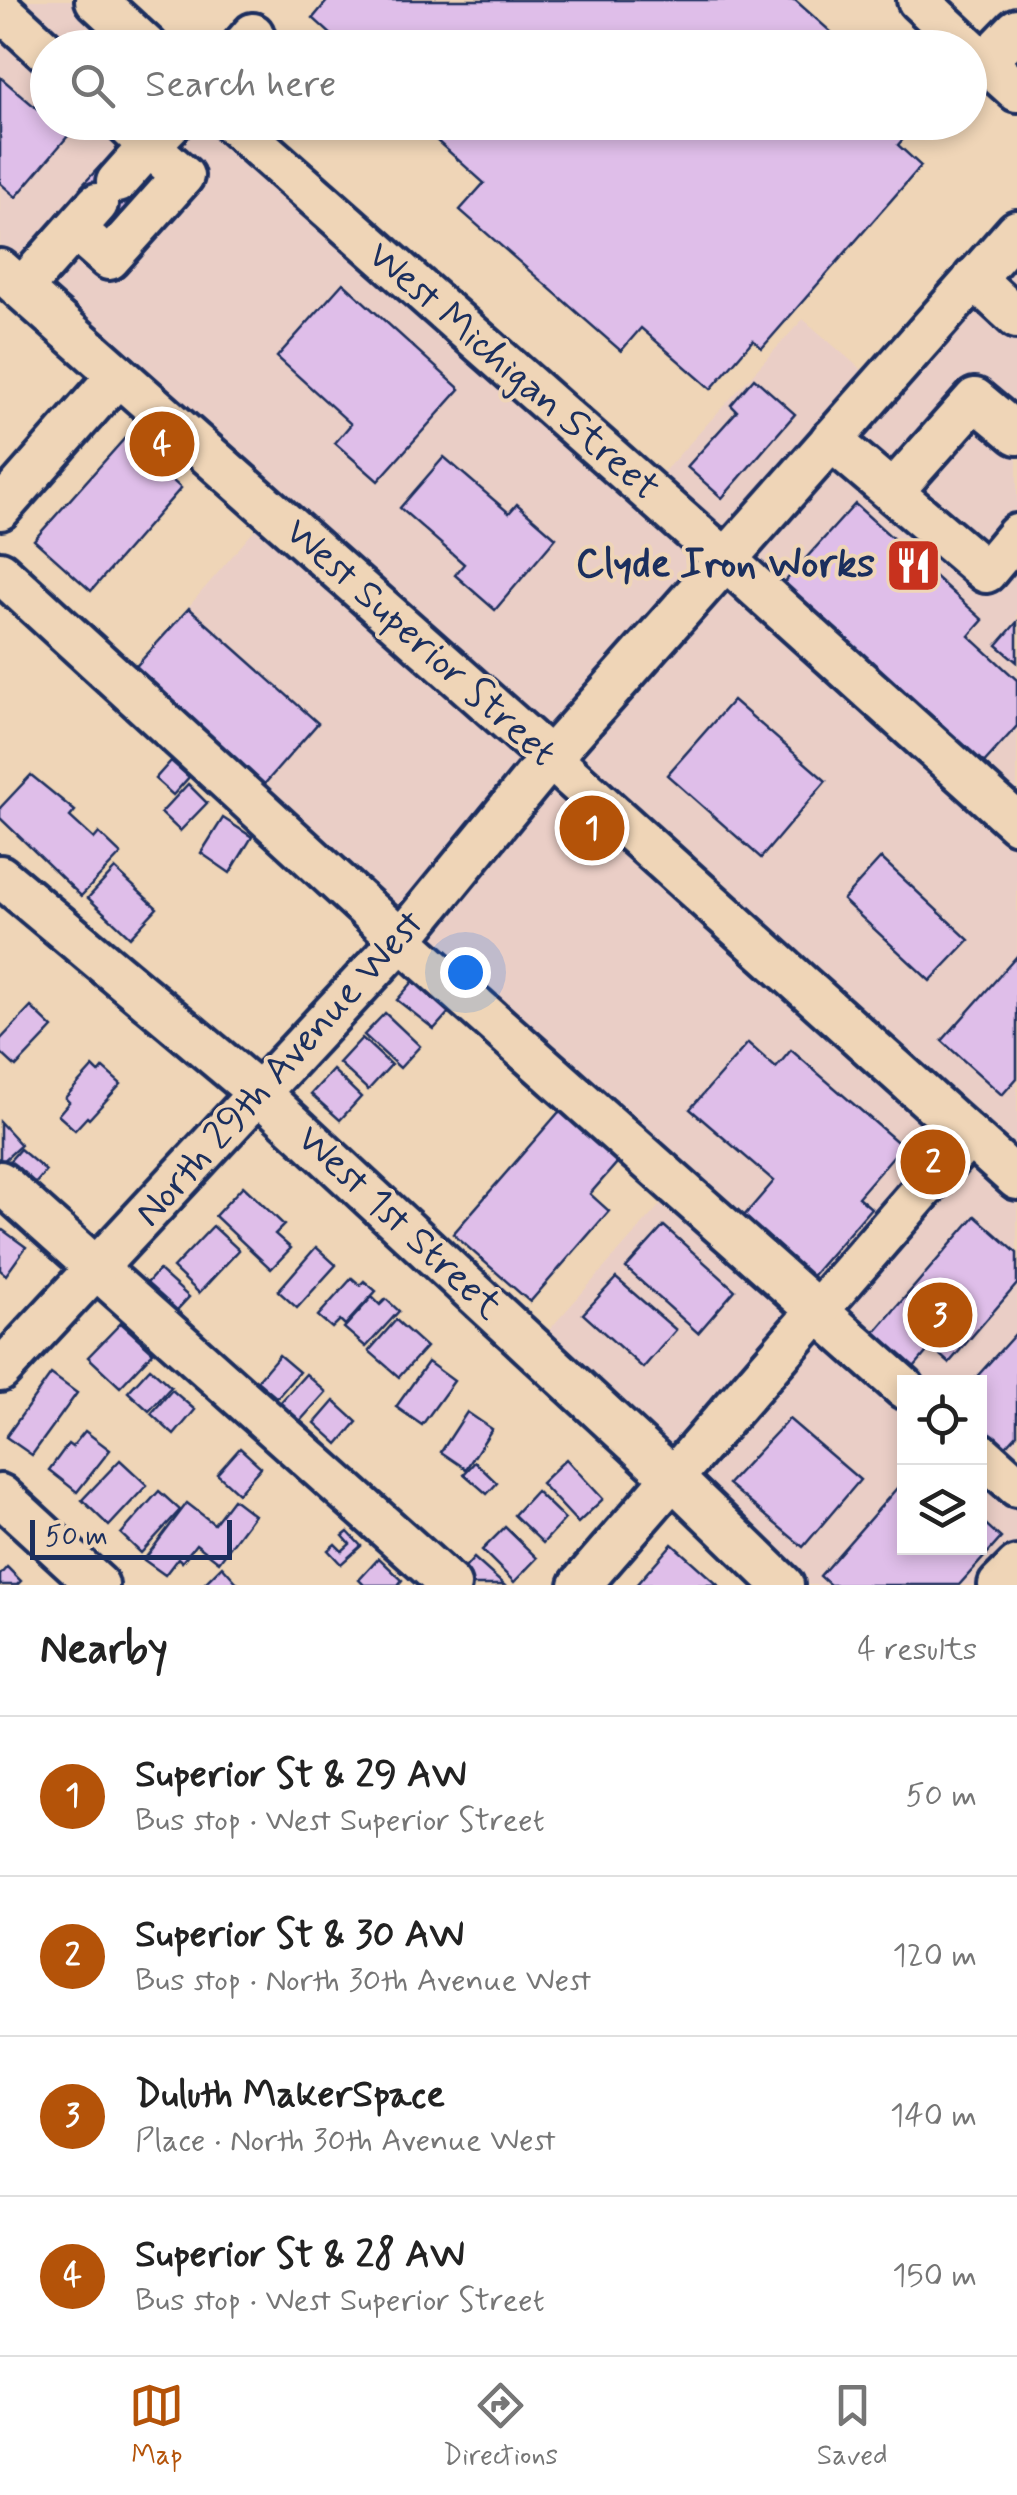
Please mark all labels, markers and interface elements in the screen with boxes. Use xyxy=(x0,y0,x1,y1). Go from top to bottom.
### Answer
search box xyxy=(30,30,987,140)
icon: search xyxy=(65,58,120,113)
text: Search here xyxy=(145,61,336,110)
street label: West Michigan Street xyxy=(356,230,670,514)
pin: 4 xyxy=(130,406,194,482)
street label: West Superior Street xyxy=(273,507,567,779)
restaurant icon: Clyde Iron Works xyxy=(884,535,944,595)
place label: Clyde Iron Works xyxy=(576,539,875,591)
pin: 1 xyxy=(560,790,624,866)
street label: North 29th Avenue West xyxy=(124,899,437,1239)
your location xyxy=(440,947,491,998)
street label: West 1st Street xyxy=(285,1114,513,1332)
pin: 2 xyxy=(900,1124,966,1200)
pin: 3 xyxy=(908,1278,972,1352)
map controls xyxy=(897,1375,987,1555)
button: locate xyxy=(897,1375,987,1465)
button: layers xyxy=(897,1465,987,1555)
scale bar xyxy=(30,1515,232,1560)
text: 50 m xyxy=(45,1519,108,1556)
text: Nearby xyxy=(40,1623,168,1678)
text: 4 results xyxy=(857,1629,977,1671)
text: Superior St & 29 AW xyxy=(135,1751,466,1800)
text: 1 xyxy=(65,1775,80,1817)
text: 50 m xyxy=(905,1775,977,1817)
text: Bus stop · West Superior Street xyxy=(135,1800,545,1842)
text: Superior St & 30 AW xyxy=(135,1911,464,1960)
text: 2 xyxy=(65,1935,80,1977)
text: 120 m xyxy=(892,1935,977,1977)
text: Bus stop · North 30th Avenue West xyxy=(135,1960,591,2002)
text: Duluth MakerSpace xyxy=(135,2071,445,2120)
text: 3 xyxy=(65,2095,80,2137)
text: 140 m xyxy=(890,2095,977,2137)
text: Place · North 30th Avenue West xyxy=(135,2120,556,2162)
text: Superior St & 28 AW xyxy=(135,2231,465,2280)
text: 4 xyxy=(63,2255,82,2297)
text: 150 m xyxy=(892,2255,977,2297)
text: Bus stop · West Superior Street xyxy=(135,2280,545,2322)
tab: Map xyxy=(129,2378,184,2475)
tab: Directions xyxy=(443,2378,558,2475)
tab: Saved xyxy=(817,2378,888,2475)

